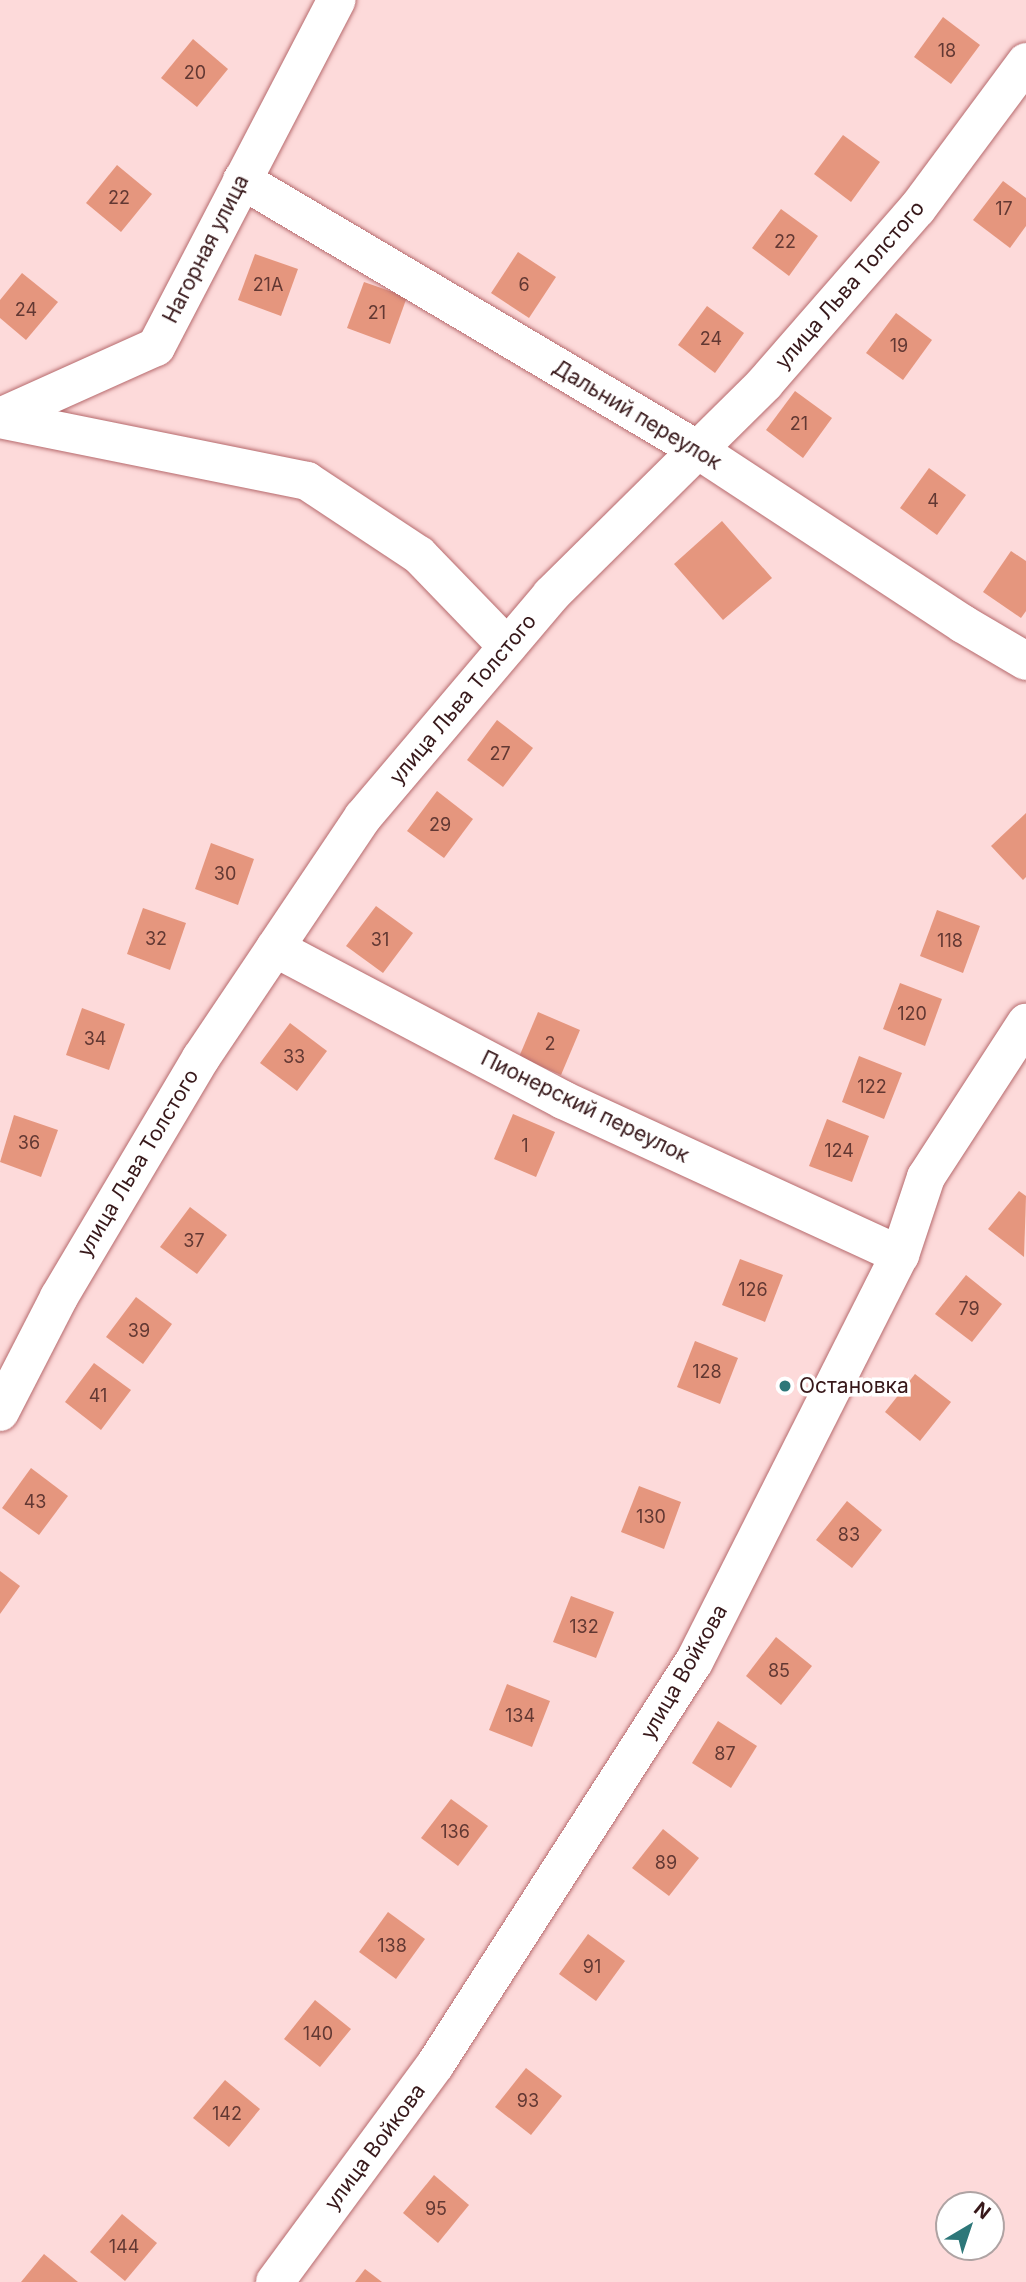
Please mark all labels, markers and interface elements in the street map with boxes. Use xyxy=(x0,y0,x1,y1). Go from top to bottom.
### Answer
house number: 18 xyxy=(938,40,956,62)
house number: 20 xyxy=(184,62,206,84)
street label: Нагорная улица xyxy=(158,171,254,327)
house number: 22 xyxy=(108,187,130,209)
street label: улица Льва Толстого xyxy=(770,196,930,374)
house number: 17 xyxy=(995,198,1013,220)
house number: 22 xyxy=(774,231,796,253)
house number: 21А xyxy=(253,274,283,296)
house number: 6 xyxy=(518,274,530,296)
house number: 24 xyxy=(15,299,37,321)
house number: 21 xyxy=(368,302,386,324)
house number: 24 xyxy=(700,328,722,350)
house number: 19 xyxy=(890,335,908,357)
street label: Дальний переулок xyxy=(548,355,726,475)
house number: 21 xyxy=(790,413,808,435)
house number: 4 xyxy=(927,490,939,512)
street label: улица Льва Толстого xyxy=(384,609,542,789)
house number: 27 xyxy=(489,743,511,765)
house number: 29 xyxy=(429,814,451,836)
house number: 30 xyxy=(214,863,236,885)
house number: 32 xyxy=(145,928,167,950)
house number: 31 xyxy=(371,929,389,951)
house number: 118 xyxy=(937,930,963,952)
house number: 120 xyxy=(897,1003,927,1025)
house number: 34 xyxy=(84,1028,106,1050)
house number: 2 xyxy=(545,1033,555,1055)
house number: 33 xyxy=(283,1046,305,1068)
street label: Пионерский переулок xyxy=(477,1046,693,1168)
street label: улица Льва Толстого xyxy=(72,1065,204,1261)
house number: 122 xyxy=(857,1076,887,1098)
house number: 36 xyxy=(18,1132,40,1154)
house number: 1 xyxy=(521,1135,529,1157)
house number: 124 xyxy=(824,1140,854,1162)
house number: 37 xyxy=(183,1230,205,1252)
house number: 126 xyxy=(738,1279,768,1301)
house number: 79 xyxy=(958,1298,980,1320)
house number: 39 xyxy=(128,1320,150,1342)
house number: 128 xyxy=(692,1361,722,1383)
place label: Остановка xyxy=(799,1373,909,1399)
marker: Остановка xyxy=(777,1378,793,1394)
house number: 41 xyxy=(89,1385,107,1407)
house number: 43 xyxy=(24,1491,46,1513)
house number: 130 xyxy=(636,1506,666,1528)
house number: 83 xyxy=(838,1524,860,1546)
street label: улица Войкова xyxy=(635,1600,733,1744)
house number: 132 xyxy=(569,1616,599,1638)
house number: 85 xyxy=(768,1660,790,1682)
house number: 134 xyxy=(505,1705,535,1727)
house number: 87 xyxy=(714,1743,736,1765)
house number: 136 xyxy=(440,1821,470,1843)
house number: 89 xyxy=(655,1852,677,1874)
house number: 138 xyxy=(377,1935,407,1957)
house number: 91 xyxy=(583,1956,601,1978)
house number: 140 xyxy=(303,2023,333,2045)
street label: улица Войкова xyxy=(319,2079,431,2215)
house number: 93 xyxy=(517,2090,539,2112)
house number: 142 xyxy=(212,2103,242,2125)
north arrow xyxy=(935,2191,1005,2261)
text: N xyxy=(969,2197,995,2224)
house number: 95 xyxy=(425,2198,447,2220)
house number: 144 xyxy=(109,2236,139,2258)

